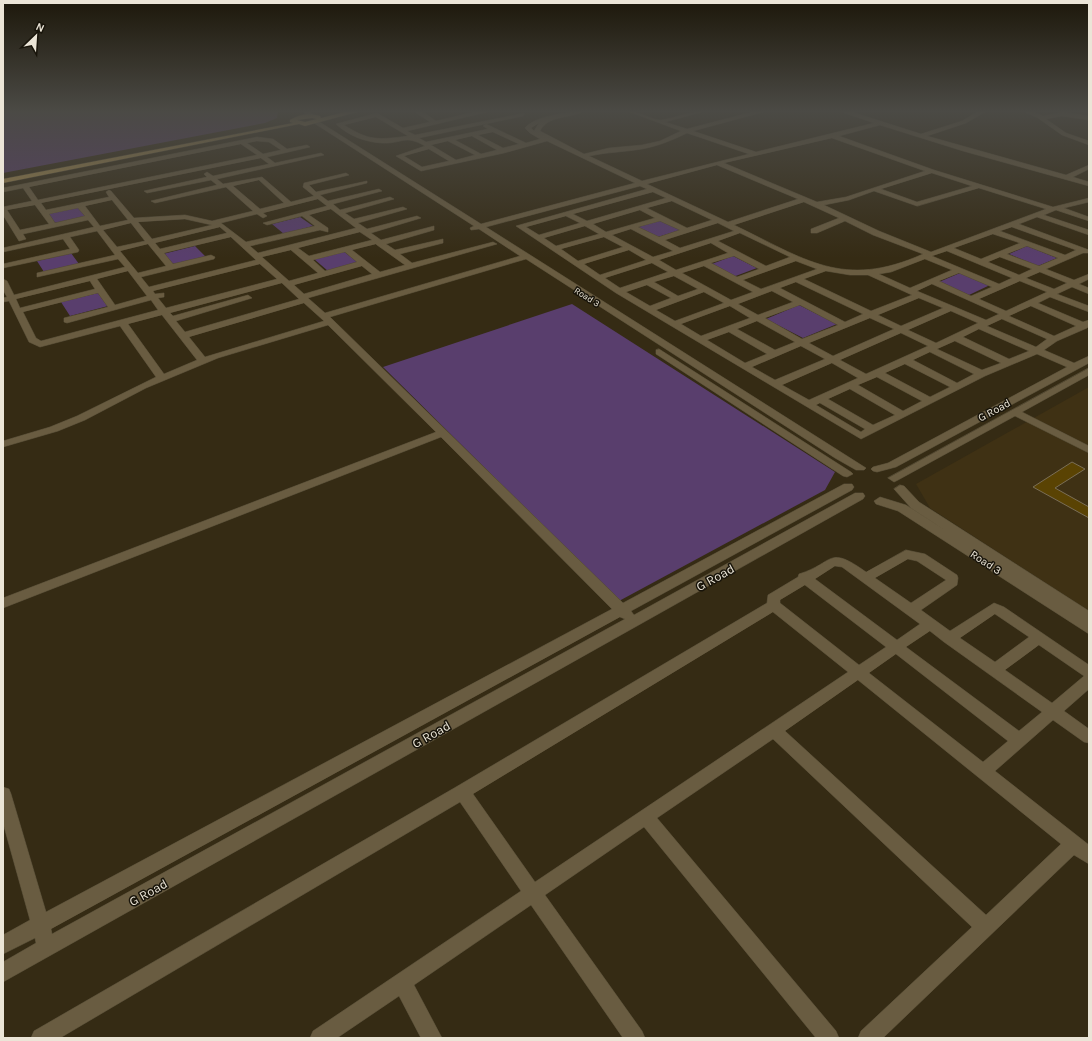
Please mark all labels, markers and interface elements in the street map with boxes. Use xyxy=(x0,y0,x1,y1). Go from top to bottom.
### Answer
north arrow xyxy=(16,16,56,56)
text: N xyxy=(34,20,46,35)
street label: Road 3 xyxy=(572,285,602,309)
street label: G Road xyxy=(976,396,1013,424)
street label: Road 3 xyxy=(968,548,1004,577)
street label: G Road xyxy=(694,561,737,594)
street label: G Road xyxy=(410,718,453,751)
street label: G Road xyxy=(127,876,170,909)

